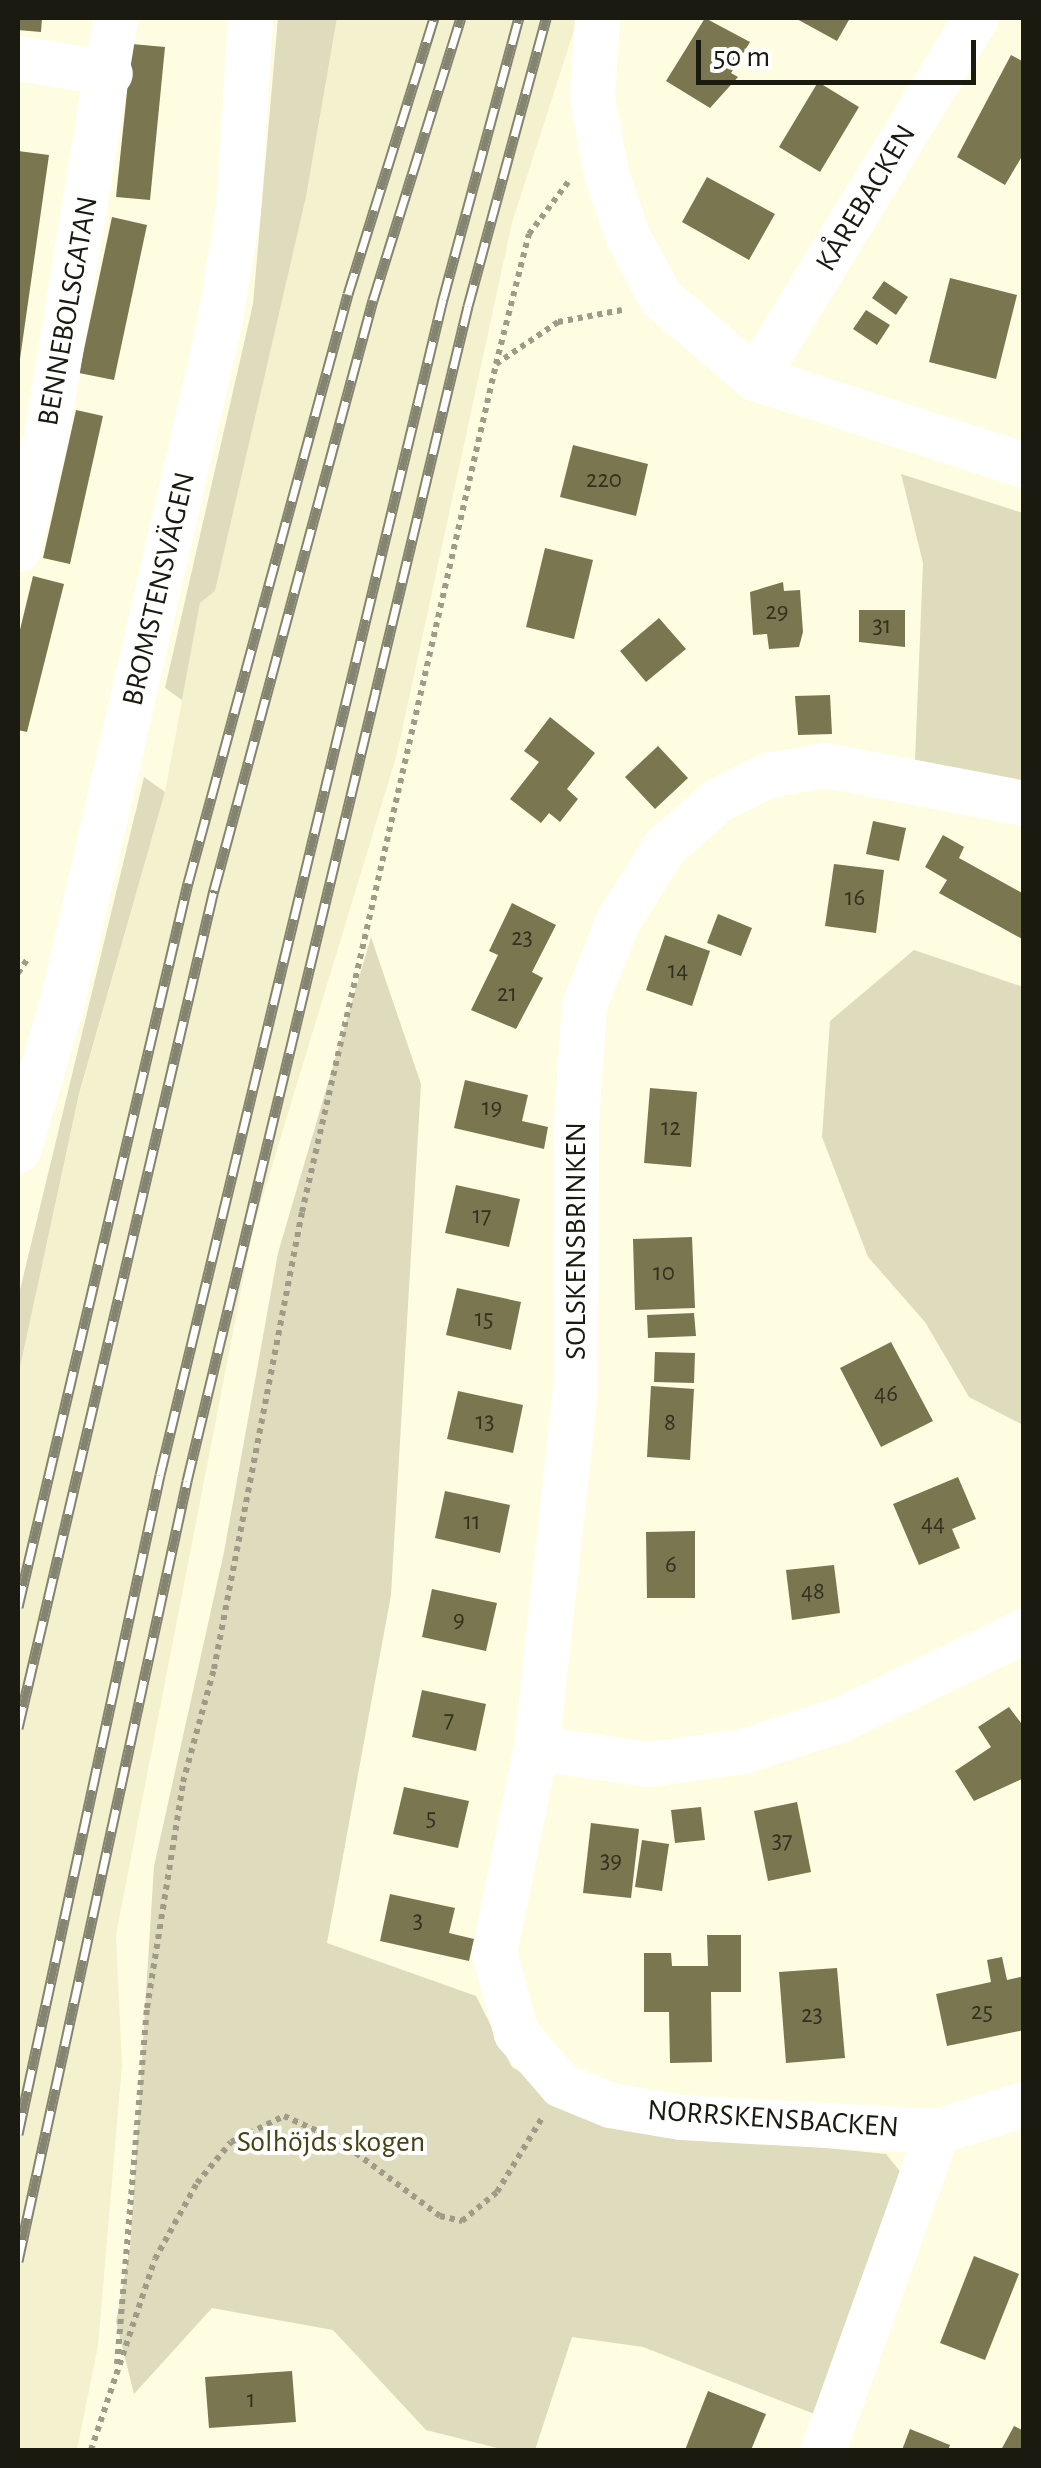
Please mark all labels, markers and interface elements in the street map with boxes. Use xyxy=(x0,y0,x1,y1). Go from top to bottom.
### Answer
scale bar xyxy=(701,20,981,82)
text: 50 m xyxy=(713,42,770,72)
street label: KÅREBACKEN xyxy=(808,118,924,278)
street label: BENNEBOLSGATAN xyxy=(30,193,106,429)
house number: 220 xyxy=(586,465,622,495)
street label: BROMSTENSVÄGEN xyxy=(115,469,203,709)
house number: 29 xyxy=(765,597,789,627)
house number: 31 xyxy=(873,611,891,641)
house number: 16 xyxy=(845,883,865,913)
house number: 23 xyxy=(511,923,533,953)
house number: 14 xyxy=(668,956,688,986)
house number: 21 xyxy=(497,979,517,1009)
house number: 19 xyxy=(482,1093,502,1123)
house number: 12 xyxy=(661,1113,681,1143)
street label: SOLSKENSBRINKEN xyxy=(558,1122,594,1360)
house number: 17 xyxy=(472,1201,492,1231)
house number: 10 xyxy=(653,1258,675,1288)
house number: 15 xyxy=(474,1304,494,1334)
house number: 46 xyxy=(874,1379,898,1409)
house number: 13 xyxy=(476,1407,494,1437)
house number: 8 xyxy=(664,1408,676,1438)
house number: 11 xyxy=(463,1507,481,1537)
house number: 44 xyxy=(921,1509,945,1539)
house number: 6 xyxy=(665,1550,677,1580)
house number: 48 xyxy=(801,1577,825,1607)
house number: 9 xyxy=(453,1605,465,1635)
house number: 7 xyxy=(444,1705,454,1735)
house number: 5 xyxy=(426,1803,436,1833)
house number: 37 xyxy=(772,1826,792,1856)
house number: 39 xyxy=(600,1846,622,1876)
house number: 3 xyxy=(413,1906,423,1936)
house number: 25 xyxy=(971,1997,993,2027)
house number: 23 xyxy=(801,2000,823,2030)
street label: NORRSKENSBACKEN xyxy=(646,2092,900,2146)
park label: Solhöjds skogen xyxy=(237,2124,425,2160)
house number: 1 xyxy=(247,2385,255,2415)

